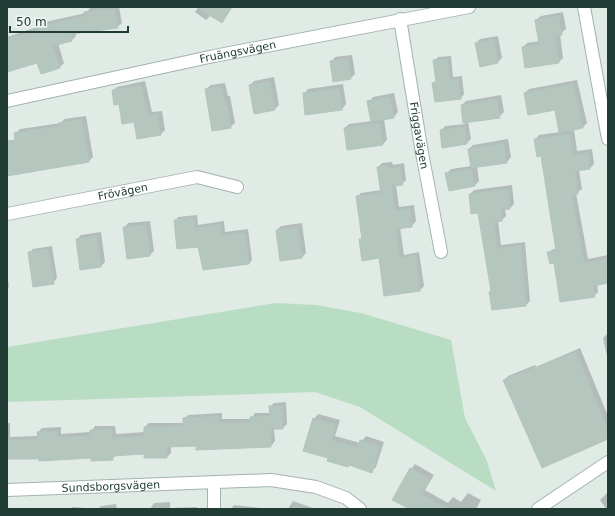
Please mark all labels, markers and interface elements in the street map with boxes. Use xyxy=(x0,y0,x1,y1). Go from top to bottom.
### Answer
scale bar xyxy=(10,8,128,34)
text: 50 m xyxy=(16,15,47,29)
street label: Fruängsvägen xyxy=(198,38,277,65)
street label: Friggavägen xyxy=(407,101,431,170)
street label: Frövägen xyxy=(97,180,149,203)
street label: Sundsborgsvägen xyxy=(61,478,160,494)

